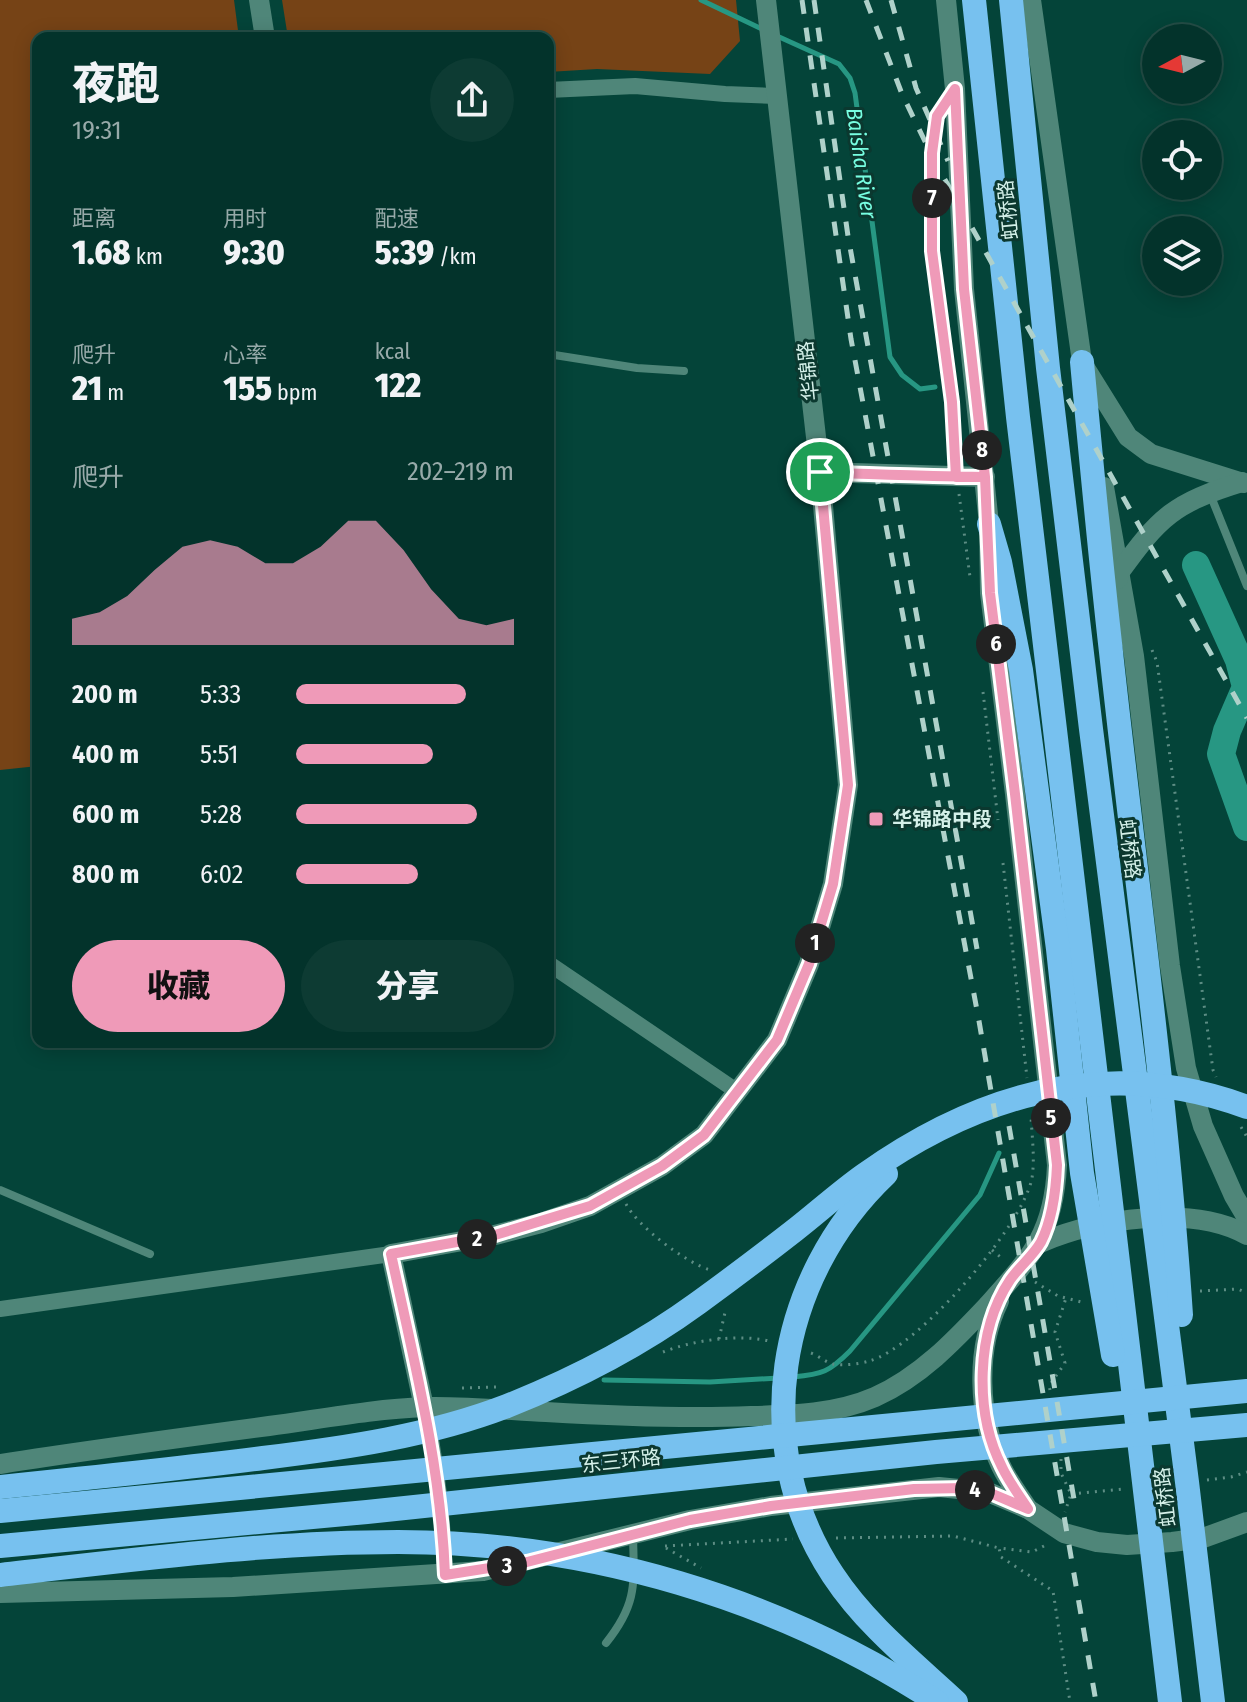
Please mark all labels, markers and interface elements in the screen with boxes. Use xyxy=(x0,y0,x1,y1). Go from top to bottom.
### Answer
north arrow xyxy=(1142,24,1222,104)
map controls xyxy=(1142,24,1222,296)
text: 夜跑 xyxy=(72,58,160,111)
button: share xyxy=(430,58,514,142)
water label: Baisha River xyxy=(840,106,883,222)
text: 19:31 xyxy=(72,115,122,146)
button: locate xyxy=(1142,120,1222,200)
pin: 7 xyxy=(912,178,952,218)
street label: 虹桥路 xyxy=(993,179,1023,241)
text: 7 xyxy=(927,184,937,211)
text: 距离 xyxy=(72,205,116,232)
text: 用时 xyxy=(223,205,267,232)
text: 配速 xyxy=(375,205,419,232)
button: layers xyxy=(1142,216,1222,296)
text: 1.68 xyxy=(72,232,131,273)
text: 9:30 xyxy=(223,232,285,273)
text: 5:39 xyxy=(375,232,434,273)
text: km xyxy=(131,243,163,270)
text: /km xyxy=(434,243,477,270)
text: kcal xyxy=(375,338,410,365)
street label: 华锦路 xyxy=(793,340,823,402)
text: 爬升 xyxy=(72,341,116,368)
text: 心率 xyxy=(223,341,267,368)
text: 122 xyxy=(375,365,421,406)
text: 21 xyxy=(72,368,102,409)
text: 155 xyxy=(223,368,272,409)
text: m xyxy=(102,379,124,406)
text: bpm xyxy=(272,379,317,406)
pin: 8 xyxy=(962,430,1002,470)
text: 8 xyxy=(976,436,988,463)
pin xyxy=(786,438,854,506)
icon: arrive xyxy=(798,450,842,494)
text: 202–219 m xyxy=(407,456,514,487)
text: 爬升 xyxy=(72,462,124,493)
pin: 6 xyxy=(976,624,1016,664)
text: 6 xyxy=(990,630,1002,657)
text: 200 m xyxy=(72,679,138,710)
text: 5:33 xyxy=(200,679,241,710)
text: 400 m xyxy=(72,739,139,770)
text: 5:51 xyxy=(200,739,238,770)
text: 600 m xyxy=(72,799,139,830)
text: 5:28 xyxy=(200,799,242,830)
place label: 华锦路中段 xyxy=(892,807,992,831)
marker: 华锦路中段 xyxy=(867,810,885,828)
street label: 虹桥路 xyxy=(1114,818,1146,880)
text: 800 m xyxy=(72,859,139,890)
text: 6:02 xyxy=(200,859,243,890)
pin: 1 xyxy=(795,923,835,963)
text: 1 xyxy=(810,929,820,956)
button: 收藏 xyxy=(72,940,285,1032)
button: 分享 xyxy=(301,940,514,1032)
pin: 5 xyxy=(1031,1098,1071,1138)
text: 5 xyxy=(1046,1104,1056,1131)
pin: 2 xyxy=(457,1219,497,1259)
text: 2 xyxy=(472,1225,482,1252)
street label: 东三环路 xyxy=(580,1445,662,1477)
street label: 虹桥路 xyxy=(1149,1466,1181,1528)
pin: 4 xyxy=(955,1470,995,1510)
text: 4 xyxy=(969,1476,981,1503)
pin: 3 xyxy=(487,1546,527,1586)
text: 3 xyxy=(502,1552,512,1579)

